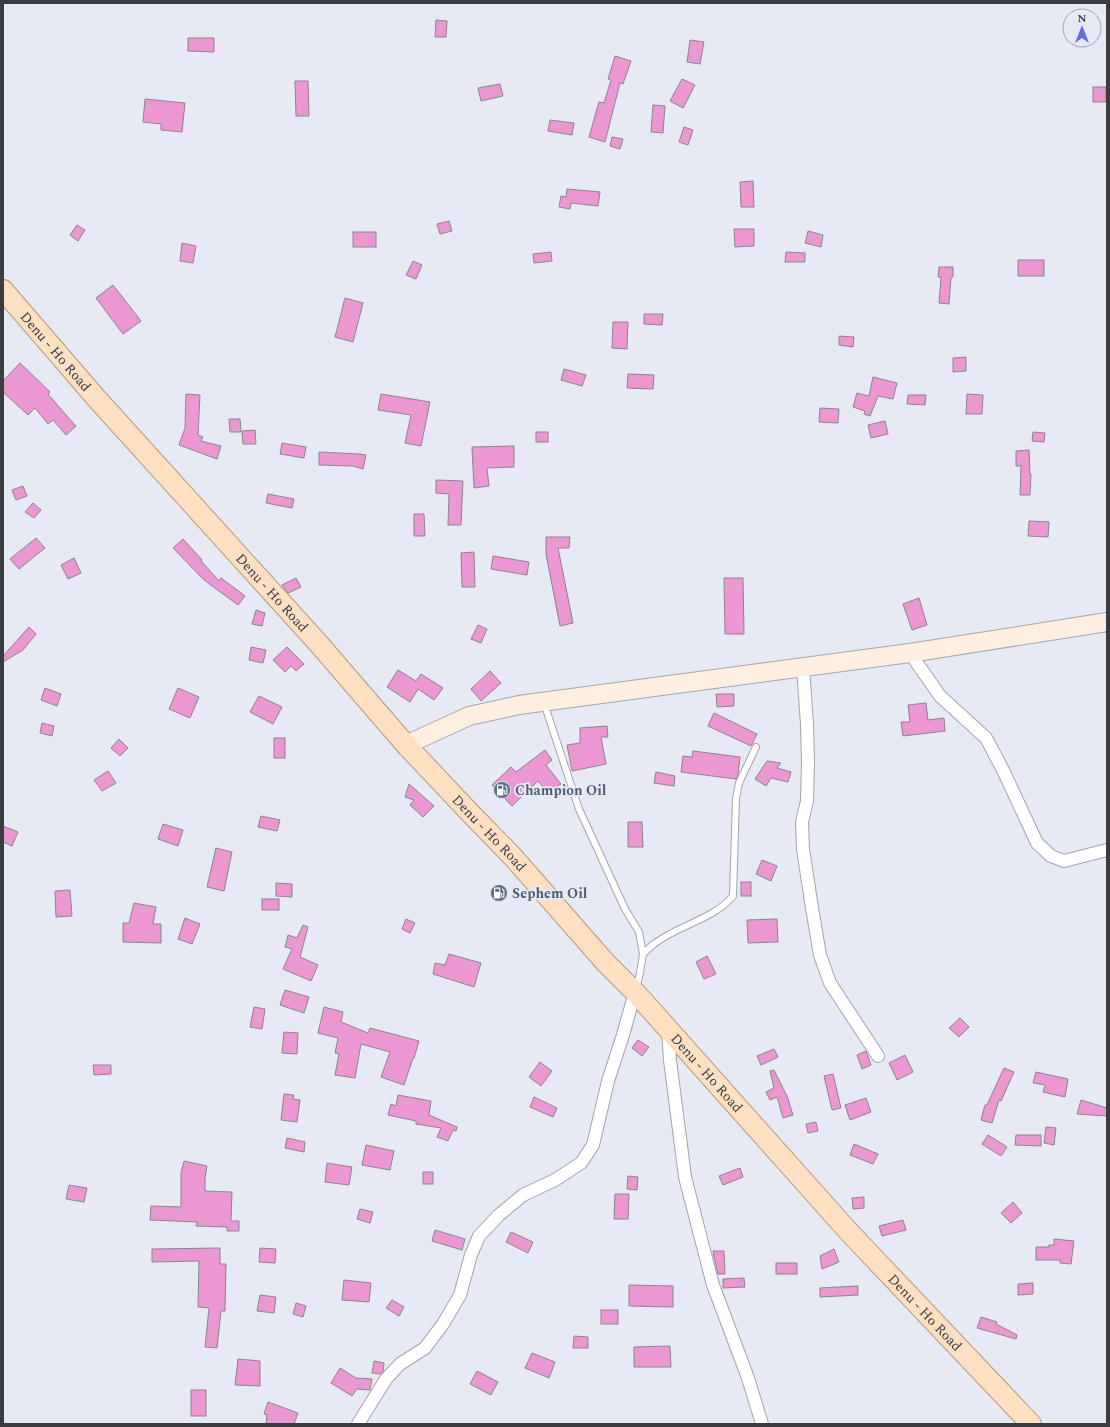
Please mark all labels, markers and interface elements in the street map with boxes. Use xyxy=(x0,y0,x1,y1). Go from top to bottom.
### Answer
north arrow xyxy=(1062,8,1102,48)
text: N xyxy=(1078,10,1087,27)
street label: Denu - Ho Road xyxy=(15,307,97,396)
street label: Denu - Ho Road xyxy=(231,548,314,637)
fuel station icon: Champion Oil xyxy=(492,780,512,800)
place label: Champion Oil xyxy=(515,780,607,801)
street label: Denu - Ho Road xyxy=(447,790,532,876)
fuel station icon: Sephem Oil xyxy=(489,883,509,903)
place label: Sephem Oil xyxy=(512,883,588,904)
street label: Denu - Ho Road xyxy=(666,1028,748,1117)
street label: Denu - Ho Road xyxy=(883,1269,967,1356)

